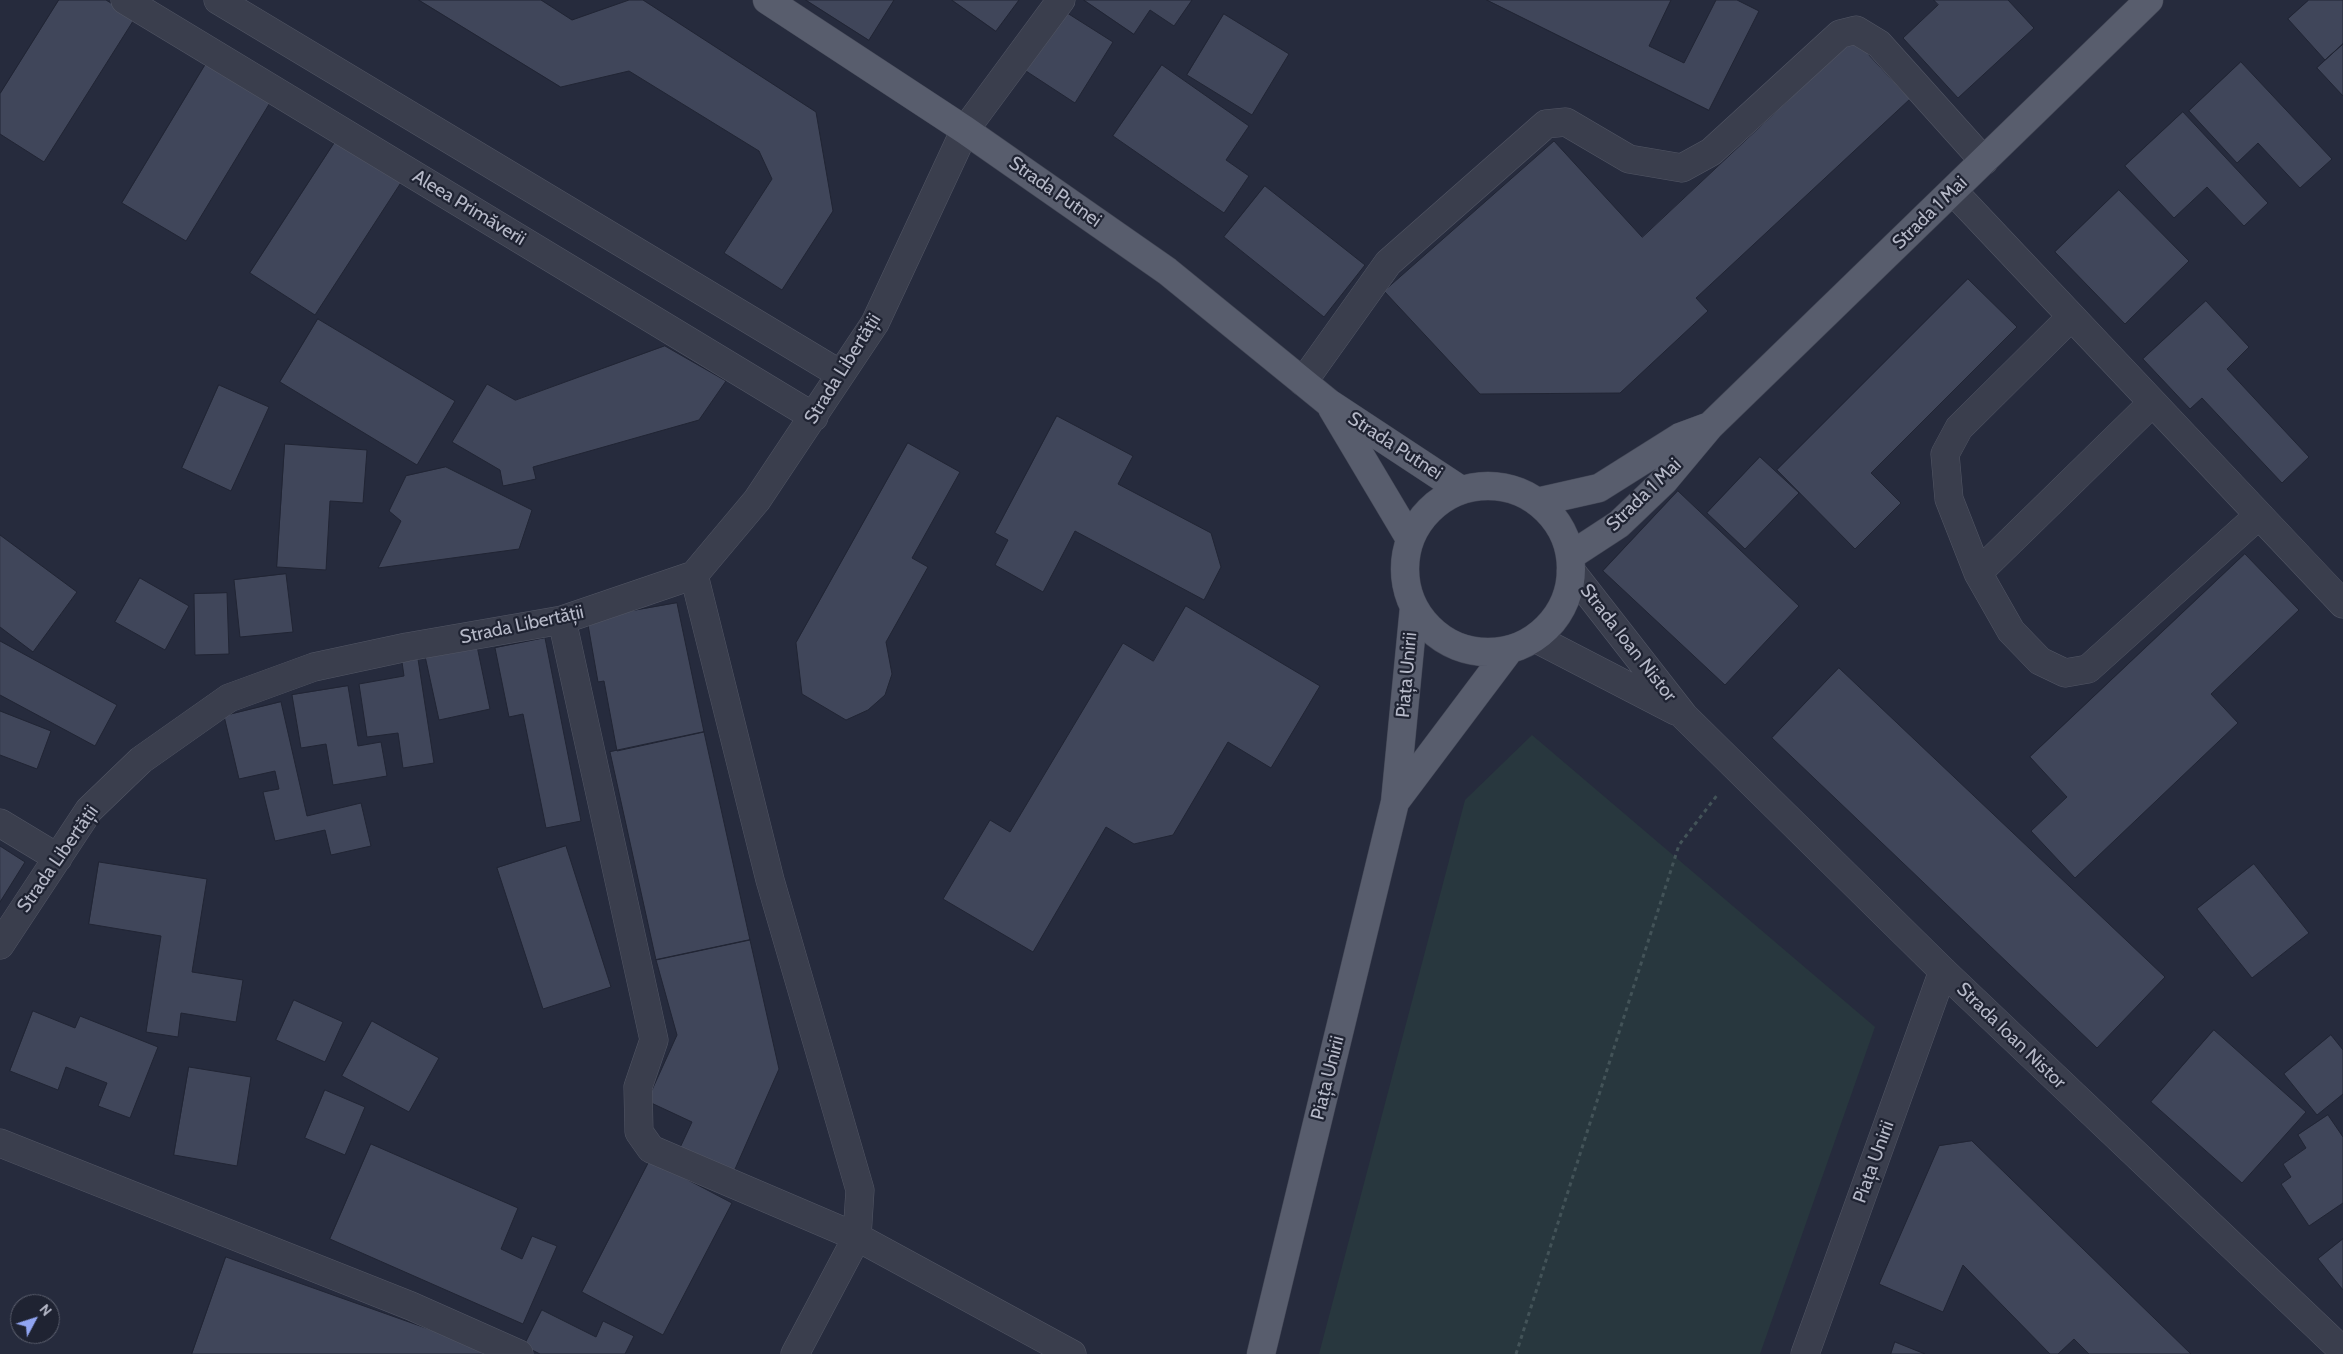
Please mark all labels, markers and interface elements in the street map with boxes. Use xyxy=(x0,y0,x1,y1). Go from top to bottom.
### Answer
street label: Strada Putnei xyxy=(1004,152,1106,232)
street label: Aleea Primăverii xyxy=(408,165,530,251)
street label: Strada 1 Mai xyxy=(1888,172,1972,254)
street label: Strada Libertății xyxy=(800,310,886,428)
street label: Strada Putnei xyxy=(1344,407,1446,485)
street label: Strada 1 Mai xyxy=(1602,454,1686,536)
street label: Strada Ioan Nistor xyxy=(1575,580,1681,706)
street label: Strada Libertății xyxy=(458,601,586,649)
street label: Piața Unirii xyxy=(1392,631,1422,719)
street label: Strada Libertății xyxy=(13,801,103,917)
street label: Strada Ioan Nistor xyxy=(1952,978,2070,1094)
street label: Piața Unirii xyxy=(1307,1034,1349,1122)
street label: Piața Unirii xyxy=(1849,1118,1899,1206)
north arrow xyxy=(10,1294,60,1344)
text: N xyxy=(36,1300,56,1320)

